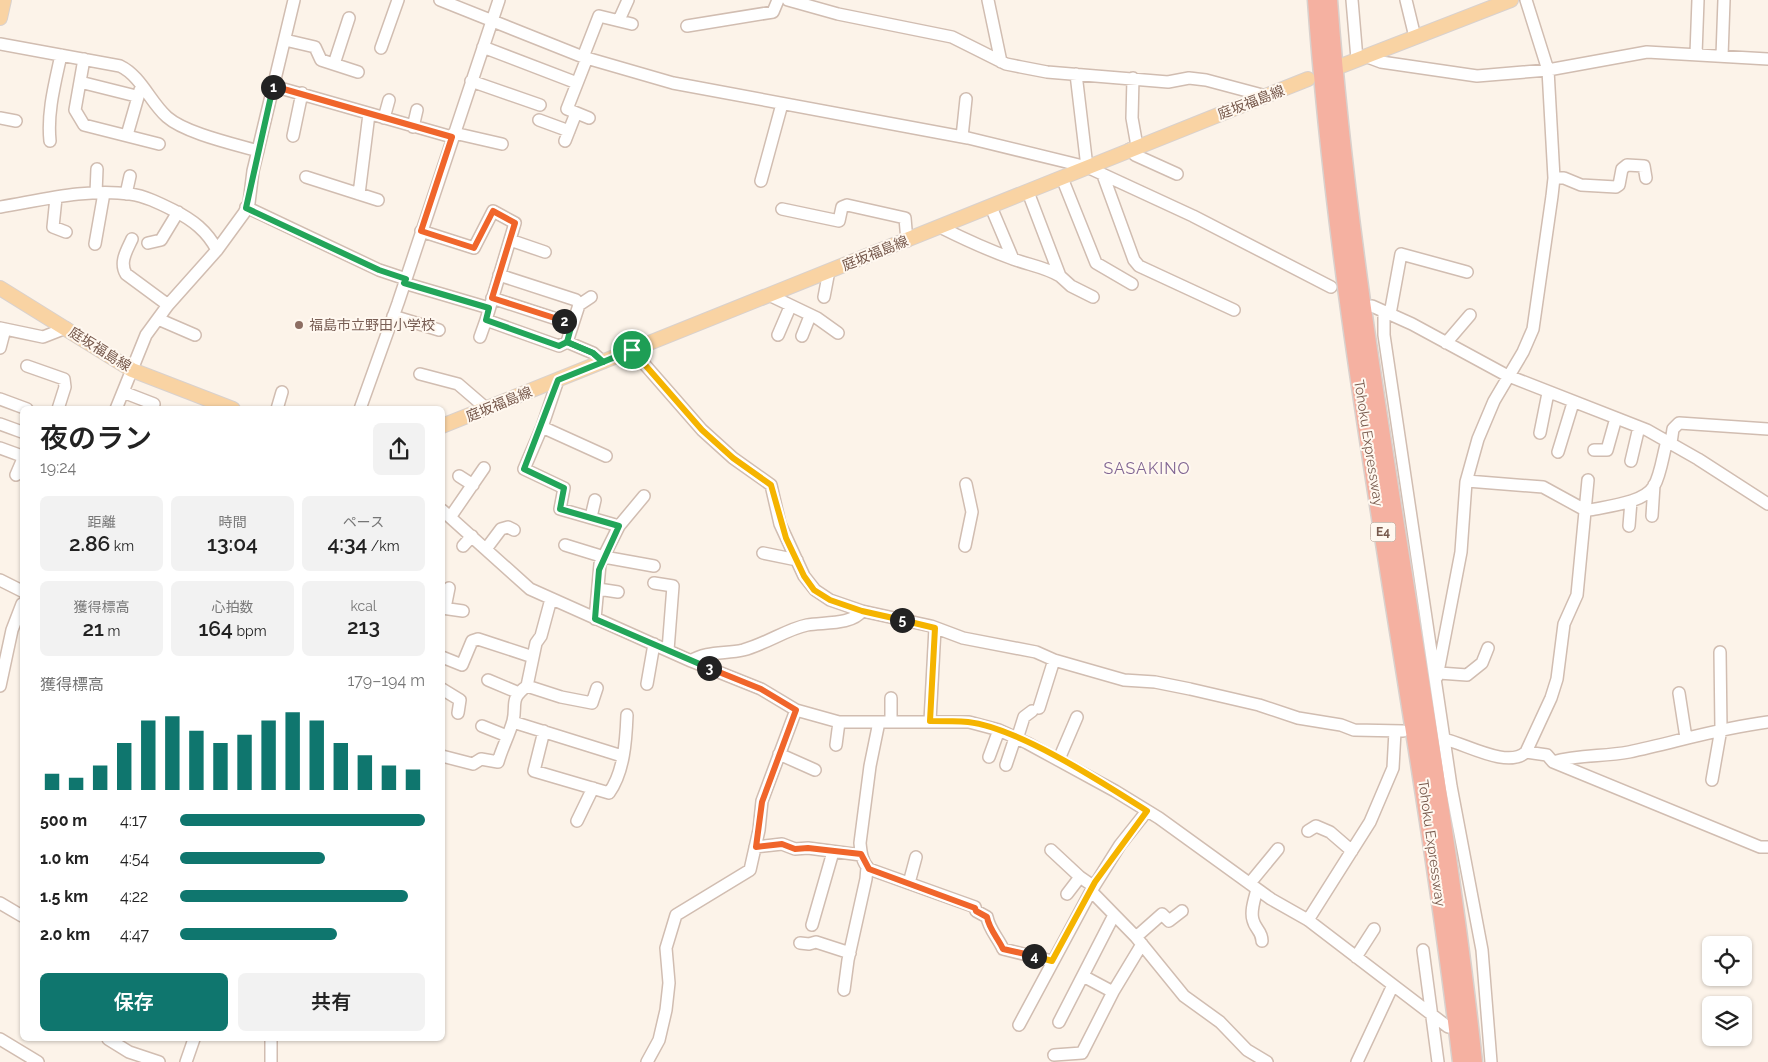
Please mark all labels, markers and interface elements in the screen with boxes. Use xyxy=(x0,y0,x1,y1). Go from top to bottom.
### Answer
pin: 1 xyxy=(260,74,286,100)
text: 1 xyxy=(270,79,277,95)
street label: 庭坂福島線 xyxy=(1215,82,1287,122)
street label: 庭坂福島線 xyxy=(840,232,910,274)
pin: 2 xyxy=(552,308,576,334)
text: 2 xyxy=(561,313,568,329)
place label: 福島市立野田小学校 xyxy=(309,317,435,333)
marker: 福島市立野田小学校 xyxy=(293,319,305,331)
street label: 庭坂福島線 xyxy=(66,324,134,374)
pin xyxy=(611,329,653,371)
icon: arrive xyxy=(618,336,646,364)
street label: Tohoku Expressway xyxy=(1351,379,1387,508)
street label: 庭坂福島線 xyxy=(464,383,534,425)
text: 夜のラン xyxy=(40,422,152,455)
button: share xyxy=(373,423,425,475)
text: 19:24 xyxy=(40,458,76,477)
district label: SASAKINO xyxy=(1103,459,1191,478)
text: 距離 xyxy=(88,514,116,530)
text: 時間 xyxy=(219,514,247,530)
text: ペース xyxy=(343,514,384,530)
road number: E4 xyxy=(1370,522,1396,542)
text: 2.86 xyxy=(69,531,110,556)
text: 13:04 xyxy=(207,531,258,556)
text: 4:34 xyxy=(327,531,367,556)
text: km xyxy=(110,538,134,554)
text: /km xyxy=(367,538,400,554)
text: kcal xyxy=(350,598,377,614)
text: 獲得標高 xyxy=(74,599,130,615)
text: 心拍数 xyxy=(212,599,254,615)
pin: 5 xyxy=(890,608,914,632)
text: 5 xyxy=(899,612,906,628)
text: 213 xyxy=(347,614,380,639)
text: 21 xyxy=(83,616,104,641)
text: 164 xyxy=(198,616,233,641)
text: m xyxy=(104,623,120,639)
text: bpm xyxy=(233,623,267,639)
pin: 3 xyxy=(696,656,722,680)
text: 3 xyxy=(706,660,713,676)
text: 179–194 m xyxy=(348,671,425,690)
text: 獲得標高 xyxy=(40,675,104,694)
street label: Tohoku Expressway xyxy=(1415,779,1449,908)
text: 500 m xyxy=(40,811,87,830)
text: 4:17 xyxy=(120,811,147,830)
text: 1.0 km xyxy=(40,849,89,868)
text: 4:54 xyxy=(120,849,149,868)
text: 1.5 km xyxy=(40,887,88,906)
text: 4:22 xyxy=(120,887,148,906)
text: 2.0 km xyxy=(40,925,90,944)
text: 4:47 xyxy=(120,925,149,944)
map controls xyxy=(1702,936,1752,1046)
button: locate xyxy=(1702,936,1752,986)
pin: 4 xyxy=(1022,944,1046,968)
text: 4 xyxy=(1031,948,1039,964)
button: 保存 xyxy=(40,973,228,1031)
button: 共有 xyxy=(238,973,425,1031)
button: layers xyxy=(1702,996,1752,1046)

